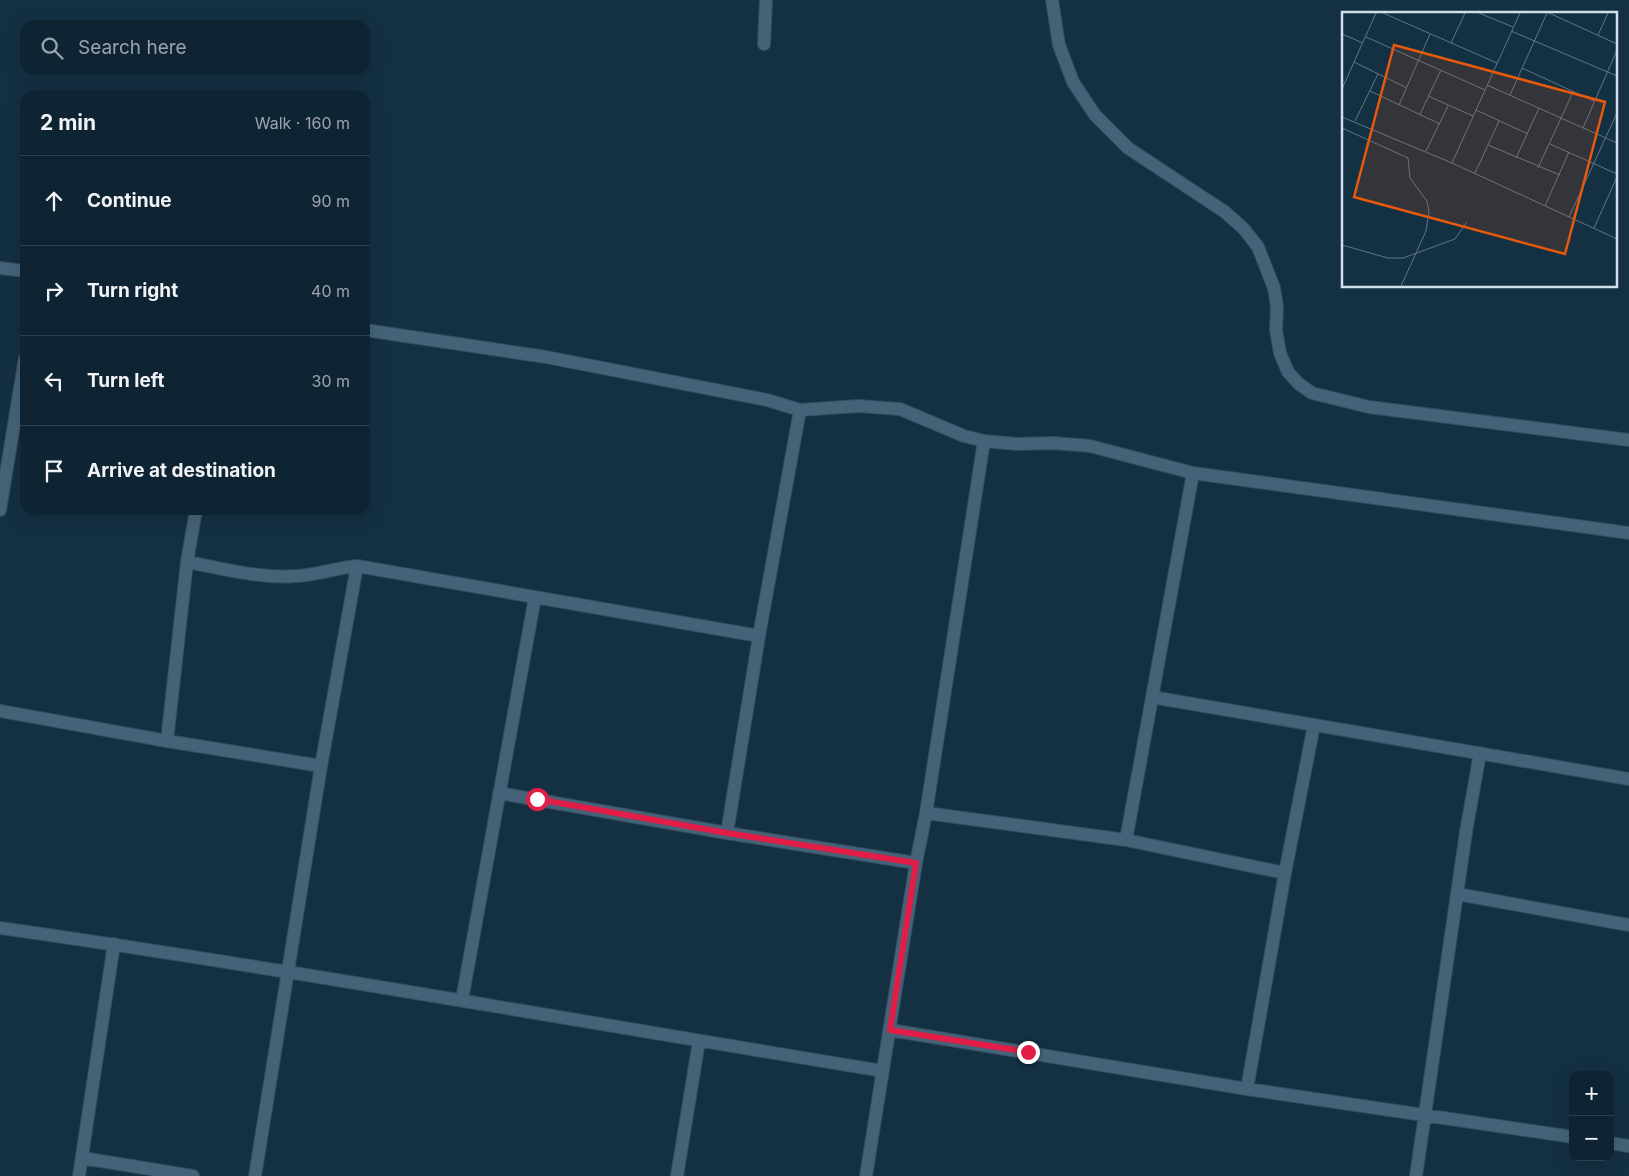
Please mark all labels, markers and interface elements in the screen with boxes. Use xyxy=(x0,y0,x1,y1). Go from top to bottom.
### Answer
inset map xyxy=(1342,12,1616,288)
search box xyxy=(20,20,370,75)
icon: search xyxy=(38,34,66,62)
text: Search here xyxy=(78,36,187,59)
text: 2 min xyxy=(40,110,96,135)
text: Walk · 160 m xyxy=(255,113,350,133)
icon: ahead xyxy=(40,187,68,215)
text: Continue xyxy=(87,189,172,212)
text: 90 m xyxy=(311,191,350,211)
icon: right xyxy=(40,277,68,305)
text: Turn right xyxy=(87,279,178,302)
text: 40 m xyxy=(311,281,350,301)
icon: left xyxy=(40,367,68,395)
text: Turn left xyxy=(87,369,165,392)
text: 30 m xyxy=(312,371,350,391)
icon: arrive xyxy=(40,457,68,485)
text: Arrive at destination xyxy=(87,459,276,482)
route start xyxy=(526,788,549,811)
route end xyxy=(1017,1041,1040,1064)
map controls xyxy=(1569,1071,1614,1161)
button: + xyxy=(1569,1071,1614,1116)
button: − xyxy=(1569,1116,1614,1161)

